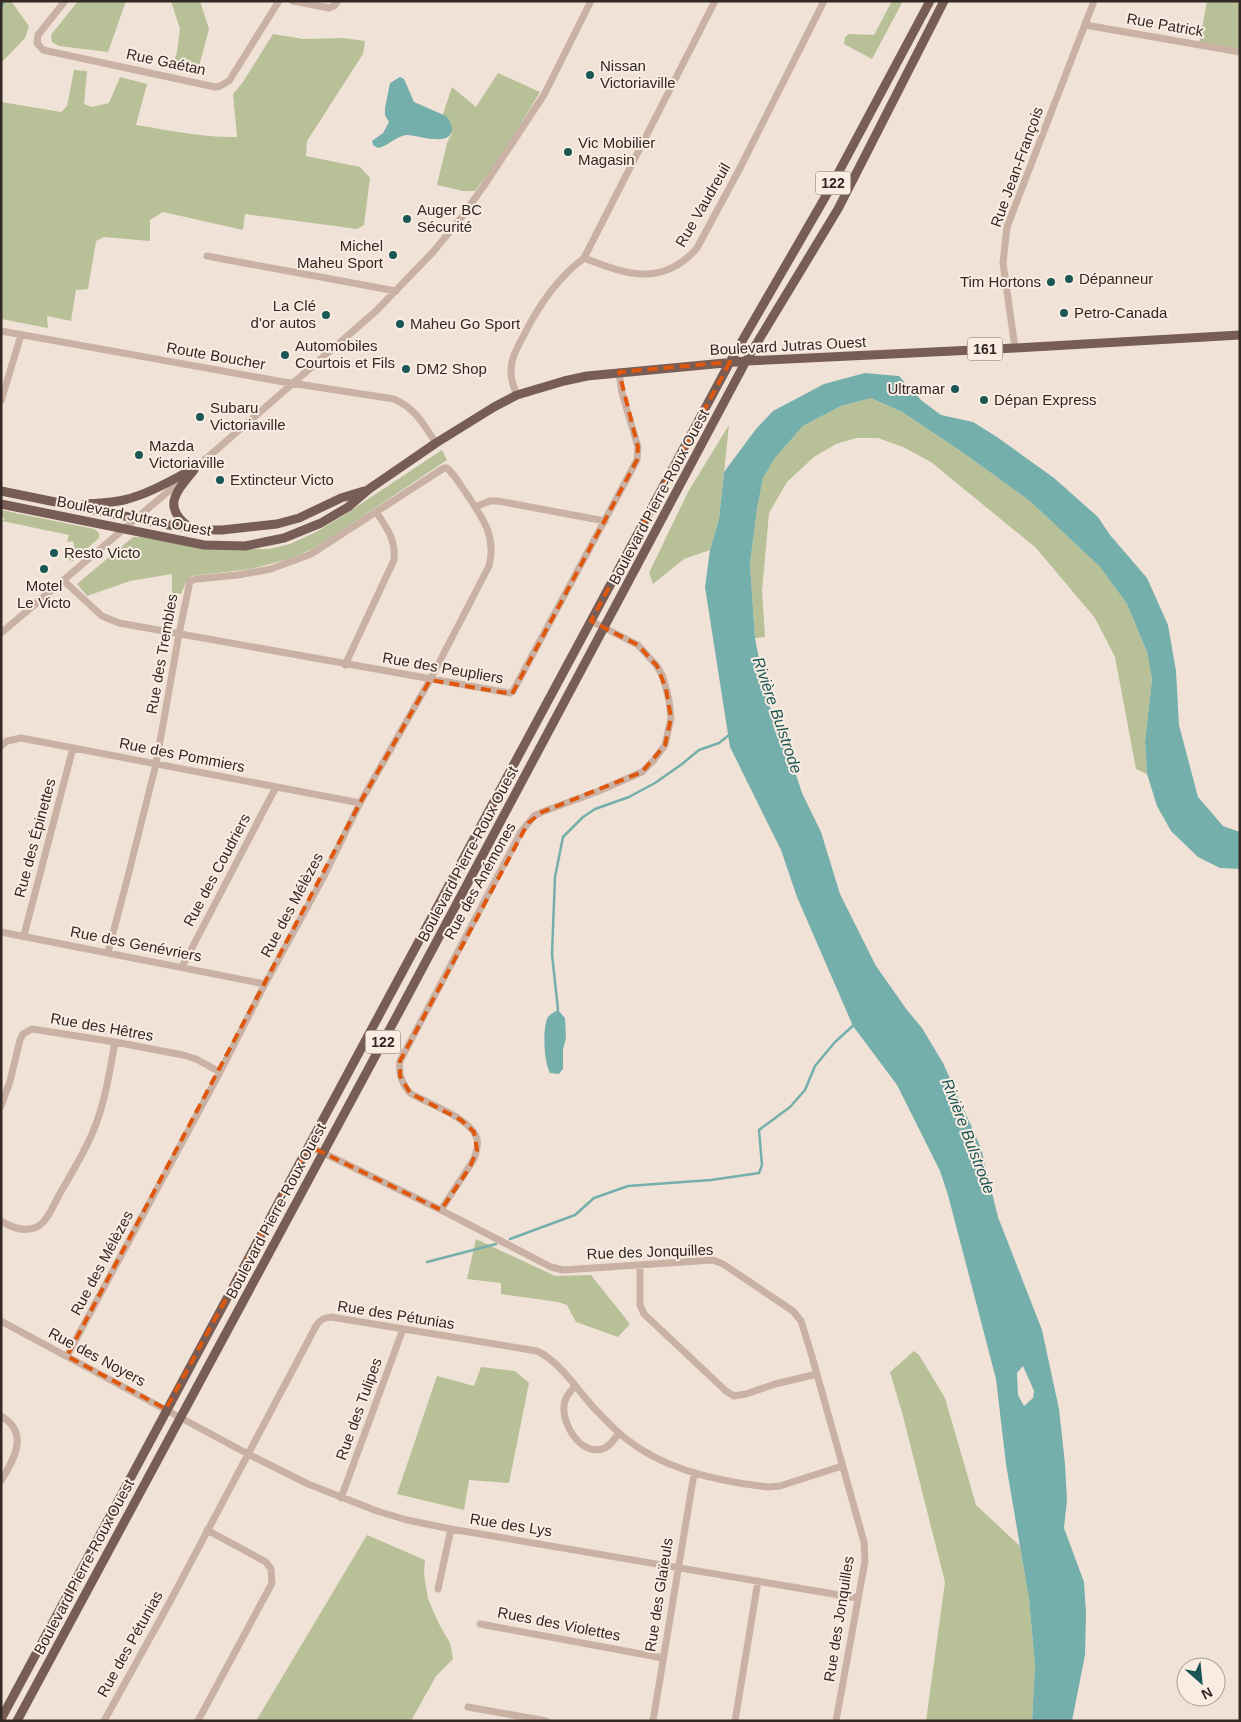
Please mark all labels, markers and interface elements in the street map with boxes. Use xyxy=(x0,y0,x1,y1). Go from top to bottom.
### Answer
street label: Rue Patrick xyxy=(1125,9,1205,40)
street label: Rue Gaétan xyxy=(125,45,207,78)
place label: Nissan Victoriaville xyxy=(600,57,676,91)
marker: Nissan Victoriaville xyxy=(584,69,596,81)
street label: Rue Jean-François xyxy=(987,104,1046,229)
place label: Vic Mobilier Magasin xyxy=(578,134,655,168)
marker: Vic Mobilier Magasin xyxy=(562,146,574,158)
street label: Rue Vaudreuil xyxy=(672,160,733,250)
road number: 122 xyxy=(816,172,850,194)
place label: Auger BC Sécurité xyxy=(417,201,482,235)
marker: Auger BC Sécurité xyxy=(401,213,413,225)
place label: Michel Maheu Sport xyxy=(297,237,384,271)
marker: Michel Maheu Sport xyxy=(387,249,399,261)
place label: Dépanneur xyxy=(1079,270,1153,287)
place label: Tim Hortons xyxy=(960,273,1041,290)
marker: Dépanneur xyxy=(1063,273,1075,285)
marker: Tim Hortons xyxy=(1045,276,1057,288)
place label: La Clé d'or autos xyxy=(251,297,316,331)
place label: Petro-Canada xyxy=(1074,304,1168,321)
marker: Petro-Canada xyxy=(1058,307,1070,319)
marker: La Clé d'or autos xyxy=(320,309,332,321)
place label: Maheu Go Sport xyxy=(410,315,521,332)
marker: Maheu Go Sport xyxy=(394,318,406,330)
street label: Boulevard Jutras Ouest xyxy=(709,333,868,358)
place label: Automobiles Courtois et Fils xyxy=(295,337,395,371)
street label: Route Boucher xyxy=(165,338,267,373)
road number: 161 xyxy=(968,338,1002,360)
marker: Automobiles Courtois et Fils xyxy=(279,349,291,361)
place label: DM2 Shop xyxy=(416,360,487,377)
marker: DM2 Shop xyxy=(400,363,412,375)
place label: Ultramar xyxy=(887,380,945,397)
marker: Ultramar xyxy=(949,383,961,395)
place label: Dépan Express xyxy=(994,391,1097,408)
marker: Dépan Express xyxy=(978,394,990,406)
place label: Subaru Victoriaville xyxy=(210,399,286,433)
street label: Boulevard Pierre-Roux Ouest xyxy=(605,406,712,587)
marker: Subaru Victoriaville xyxy=(194,411,206,423)
place label: Mazda Victoriaville xyxy=(149,437,225,471)
marker: Mazda Victoriaville xyxy=(133,449,145,461)
place label: Extincteur Victo xyxy=(230,471,334,488)
marker: Extincteur Victo xyxy=(214,474,226,486)
street label: Boulevard Jutras Ouest xyxy=(56,492,213,539)
place label: Resto Victo xyxy=(64,544,140,561)
marker: Resto Victo xyxy=(48,547,60,559)
marker: Motel Le Victo xyxy=(38,563,50,575)
place label: Motel Le Victo xyxy=(17,577,71,611)
street label: Rue des Trembles xyxy=(143,592,180,715)
street label: Rue des Peupliers xyxy=(381,648,505,687)
water label: Rivière Bulstrode xyxy=(750,655,805,776)
street label: Rue des Pommiers xyxy=(118,734,246,775)
street label: Boulevard Pierre-Roux Ouest xyxy=(414,763,521,944)
street label: Rue des Épinettes xyxy=(10,776,59,899)
street label: Rue des Coudriers xyxy=(180,811,253,929)
street label: Rue des Anémones xyxy=(440,819,519,942)
street label: Rue des Mélèzes xyxy=(257,850,326,960)
street label: Rue des Genévriers xyxy=(69,922,203,965)
street label: Rue des Hêtres xyxy=(49,1009,155,1044)
road number: 122 xyxy=(366,1030,400,1054)
water label: Rivière Bulstrode xyxy=(939,1076,998,1196)
street label: Boulevard Pierre-Roux Ouest xyxy=(222,1120,329,1301)
street label: Rue des Mélèzes xyxy=(67,1208,136,1318)
street label: Rue des Jonquilles xyxy=(586,1241,714,1262)
street label: Rue des Pétunias xyxy=(336,1297,456,1332)
street label: Rue des Noyers xyxy=(46,1324,149,1389)
street label: Rue des Tulipes xyxy=(332,1355,385,1462)
street label: Boulevard Pierre-Roux Ouest xyxy=(30,1476,137,1657)
street label: Rue des Lys xyxy=(469,1510,553,1539)
street label: Rue des Glaïeuls xyxy=(641,1537,676,1653)
street label: Rue des Jonquilles xyxy=(820,1555,857,1683)
street label: Rue des Pétunias xyxy=(93,1588,166,1700)
street label: Rues des Violettes xyxy=(496,1603,622,1644)
north arrow xyxy=(1176,1657,1226,1707)
text: N xyxy=(1199,1684,1215,1703)

